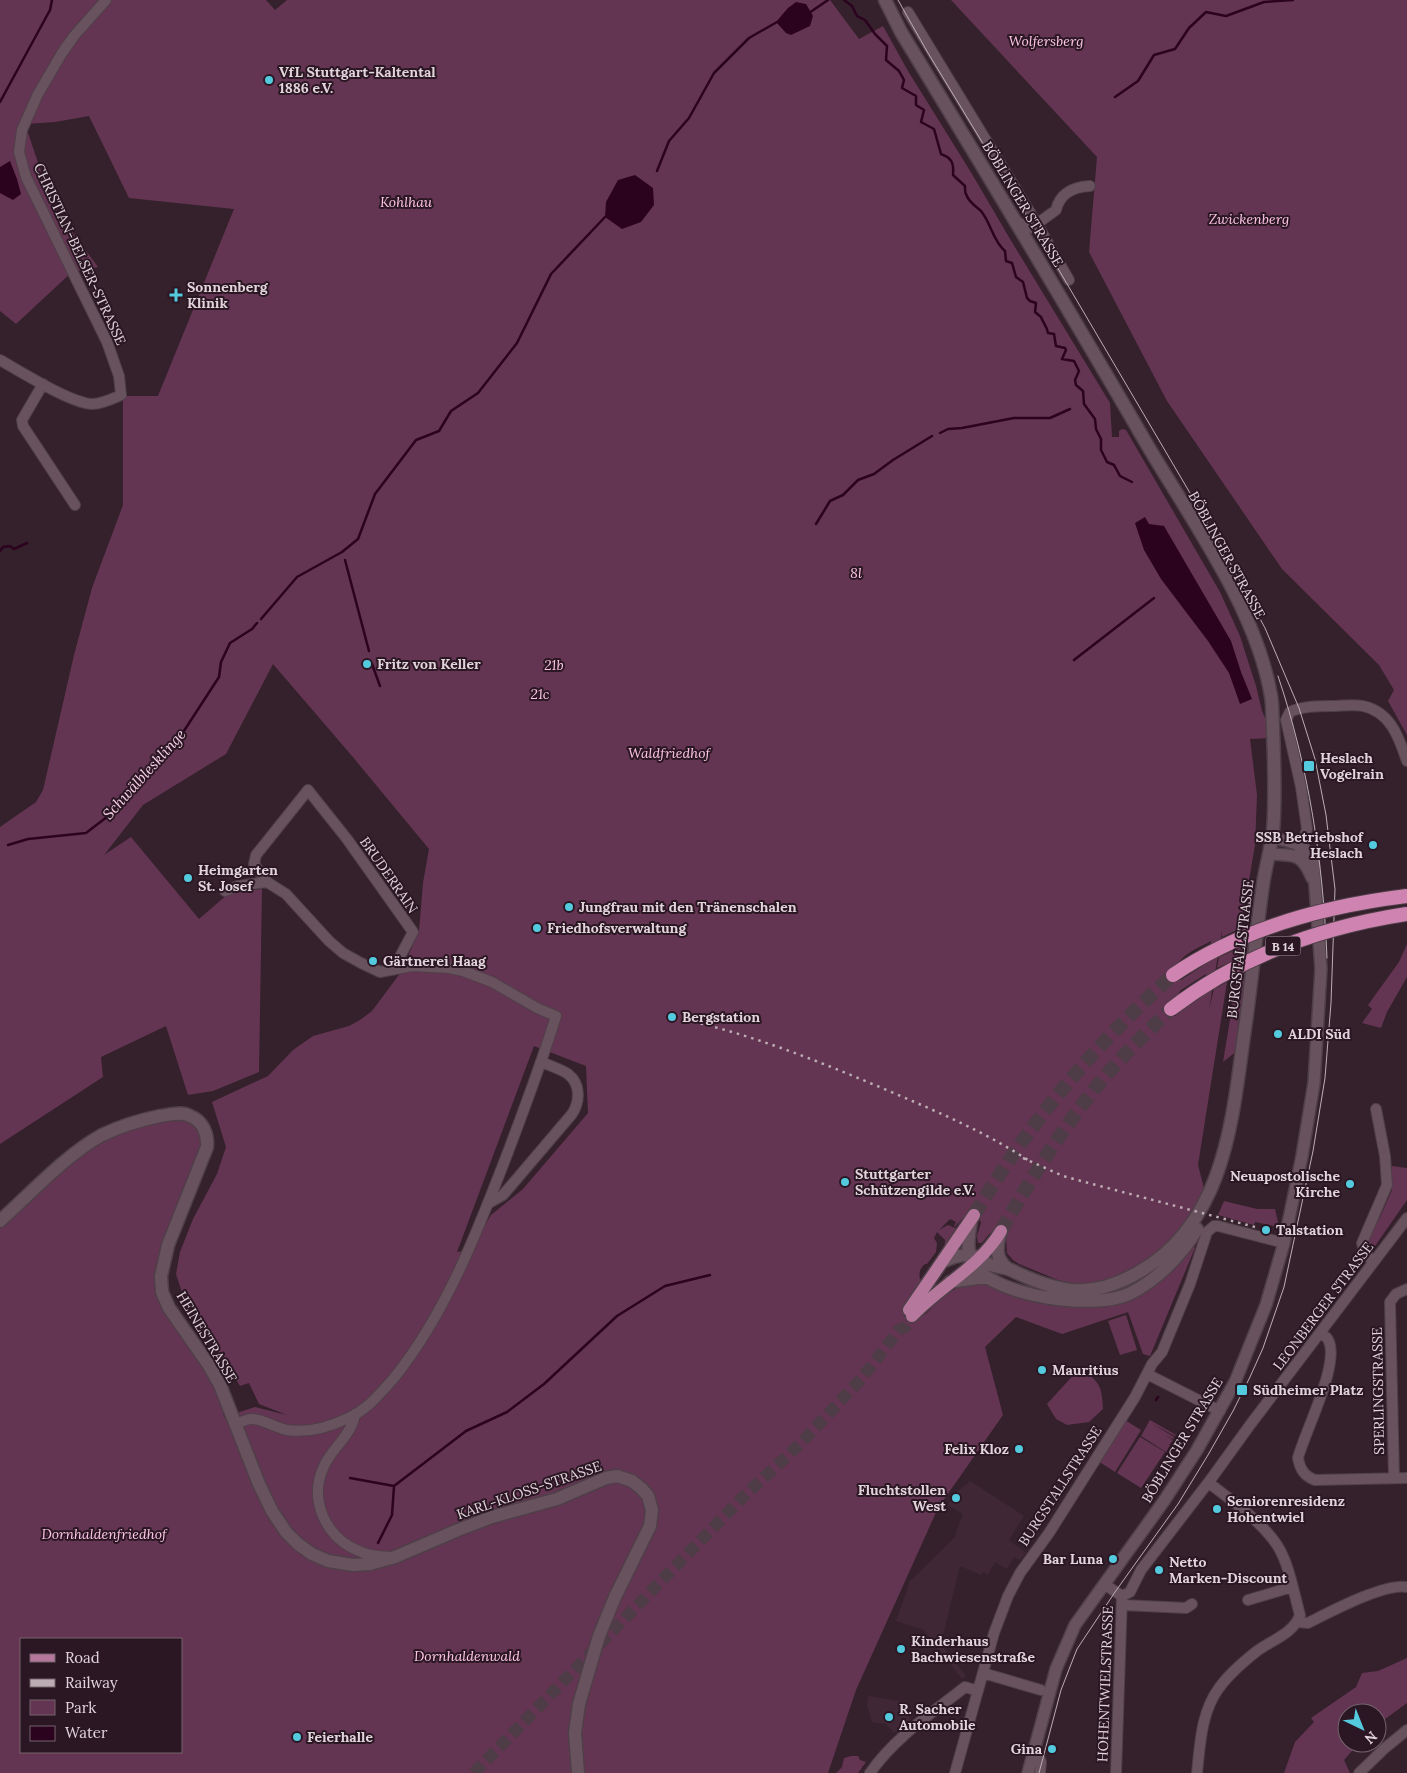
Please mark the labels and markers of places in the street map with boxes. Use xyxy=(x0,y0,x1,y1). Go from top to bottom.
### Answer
place label: VfL Stuttgart-Kaltental 1886 e.V. xyxy=(279,63,436,97)
marker: VfL Stuttgart-Kaltental 1886 e.V. xyxy=(263,74,275,86)
place label: Sonnenberg Klinik xyxy=(187,278,269,312)
marker: Sonnenberg Klinik xyxy=(169,288,183,302)
place label: Fritz von Keller xyxy=(377,655,481,673)
marker: Fritz von Keller xyxy=(361,658,373,670)
place label: Heslach Vogelrain xyxy=(1320,749,1384,783)
marker: Heslach Vogelrain xyxy=(1302,759,1316,773)
place label: SSB Betriebshof Heslach xyxy=(1255,828,1364,862)
marker: SSB Betriebshof Heslach xyxy=(1367,839,1379,851)
place label: Heimgarten St. Josef xyxy=(198,861,278,895)
marker: Heimgarten St. Josef xyxy=(182,872,194,884)
place label: Jungfrau mit den Tränenschalen xyxy=(579,898,797,916)
marker: Jungfrau mit den Tränenschalen xyxy=(563,901,575,913)
place label: Friedhofsverwaltung xyxy=(547,919,688,937)
marker: Friedhofsverwaltung xyxy=(531,922,543,934)
place label: Gärtnerei Haag xyxy=(383,952,487,970)
marker: Gärtnerei Haag xyxy=(367,955,379,967)
place label: Bergstation xyxy=(682,1008,760,1026)
marker: Bergstation xyxy=(666,1011,678,1023)
place label: ALDI Süd xyxy=(1288,1025,1351,1043)
marker: ALDI Süd xyxy=(1272,1028,1284,1040)
place label: Stuttgarter Schützengilde e.V. xyxy=(855,1165,975,1199)
place label: Neuapostolische Kirche xyxy=(1230,1167,1340,1201)
marker: Stuttgarter Schützengilde e.V. xyxy=(839,1176,851,1188)
marker: Neuapostolische Kirche xyxy=(1344,1178,1356,1190)
place label: Talstation xyxy=(1276,1221,1343,1239)
marker: Talstation xyxy=(1260,1224,1272,1236)
place label: Mauritius xyxy=(1052,1361,1119,1379)
marker: Mauritius xyxy=(1036,1364,1048,1376)
place label: Südheimer Platz xyxy=(1253,1381,1363,1399)
marker: Südheimer Platz xyxy=(1235,1383,1249,1397)
place label: Felix Kloz xyxy=(944,1440,1009,1458)
marker: Felix Kloz xyxy=(1013,1443,1025,1455)
place label: Fluchtstollen West xyxy=(858,1481,946,1515)
marker: Fluchtstollen West xyxy=(950,1492,962,1504)
place label: Seniorenresidenz Hohentwiel xyxy=(1227,1492,1345,1526)
marker: Seniorenresidenz Hohentwiel xyxy=(1211,1503,1223,1515)
place label: Bar Luna xyxy=(1043,1550,1104,1568)
marker: Bar Luna xyxy=(1107,1553,1119,1565)
place label: Netto Marken-Discount xyxy=(1169,1553,1288,1587)
marker: Netto Marken-Discount xyxy=(1153,1564,1165,1576)
place label: Kinderhaus Bachwiesenstraße xyxy=(911,1632,1035,1666)
marker: Kinderhaus Bachwiesenstraße xyxy=(895,1643,907,1655)
place label: R. Sacher Automobile xyxy=(899,1700,976,1734)
marker: R. Sacher Automobile xyxy=(883,1711,895,1723)
place label: Feierhalle xyxy=(307,1728,373,1746)
marker: Feierhalle xyxy=(291,1731,303,1743)
place label: Gina xyxy=(1011,1740,1043,1758)
marker: Gina xyxy=(1046,1743,1058,1755)

